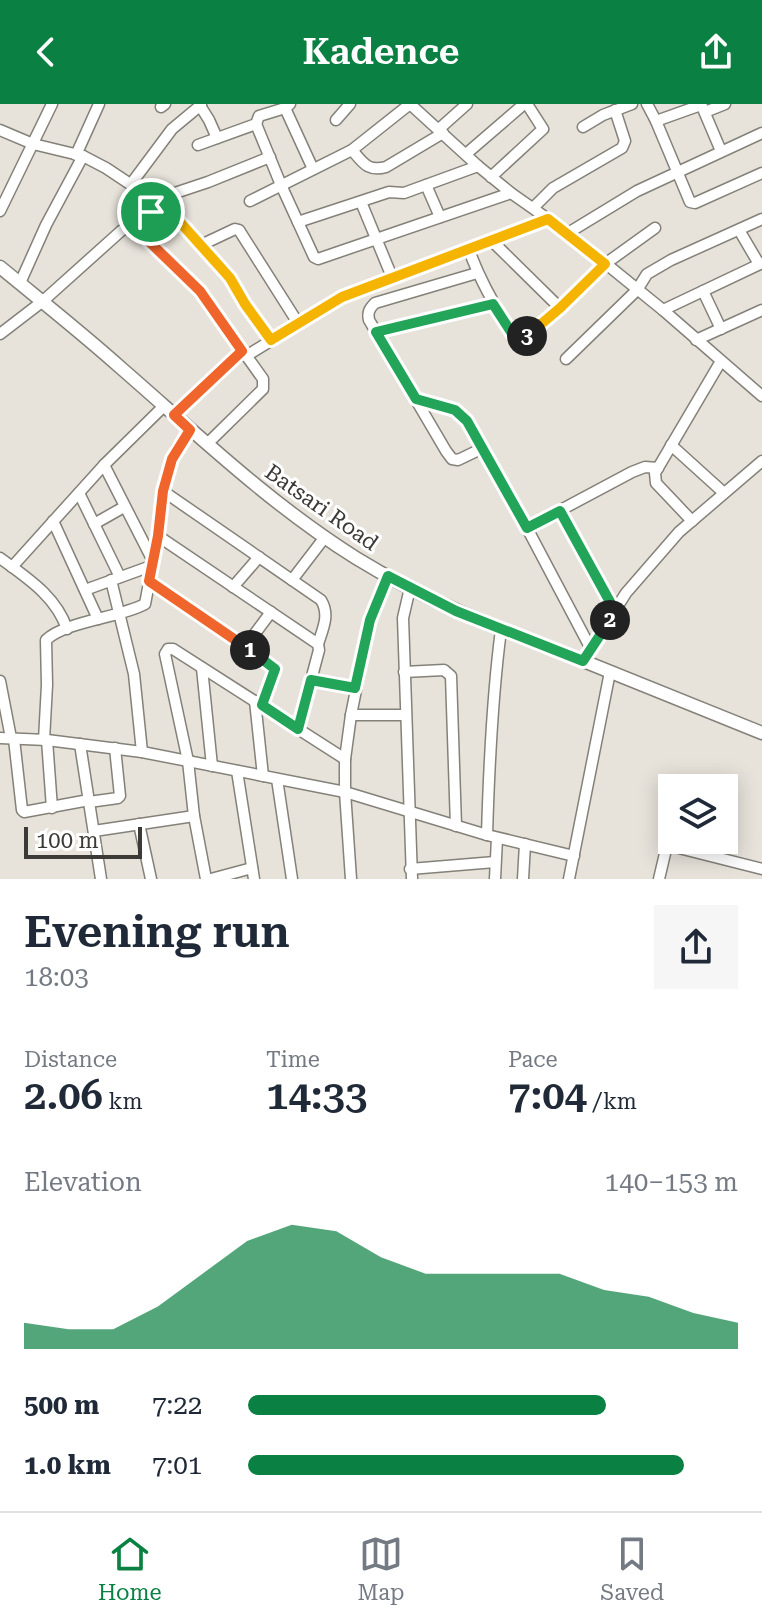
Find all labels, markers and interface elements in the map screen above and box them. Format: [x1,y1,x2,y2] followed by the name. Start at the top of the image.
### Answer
[24,30,68,74] icon: back
[694,30,738,74] icon: share
[302,31,460,73] text: Kadence
[117,178,185,246] pin
[129,190,173,234] icon: arrive
[507,316,547,356] pin: 3
[521,323,533,348] text: 3
[260,459,383,556] street label: Batsari Road
[590,600,630,640] pin: 2
[604,607,616,632] text: 2
[230,630,270,670] pin: 1
[244,637,256,662] text: 1
[658,774,738,854] map controls
[658,774,738,854] button: layers
[24,823,142,859] scale bar
[36,828,99,853] text: 100 m
[654,905,738,989] button: share
[24,906,290,958] text: Evening run
[24,962,89,992] text: 18:03
[24,1047,117,1072] text: Distance
[266,1047,320,1072] text: Time
[508,1047,558,1072] text: Pace
[24,1072,103,1119] text: 2.06
[266,1072,367,1119] text: 14:33
[508,1072,587,1119] text: 7:04
[103,1089,143,1114] text: km
[587,1089,637,1114] text: /km
[24,1167,142,1197] text: Elevation
[605,1167,738,1197] text: 140–153 m
[24,1390,99,1420] text: 500 m
[152,1390,202,1420] text: 7:22
[24,1450,111,1480] text: 1.0 km
[152,1450,202,1480] text: 7:01
[98,1532,162,1605] tab: Home
[357,1532,405,1605] tab: Map
[600,1532,664,1605] tab: Saved

